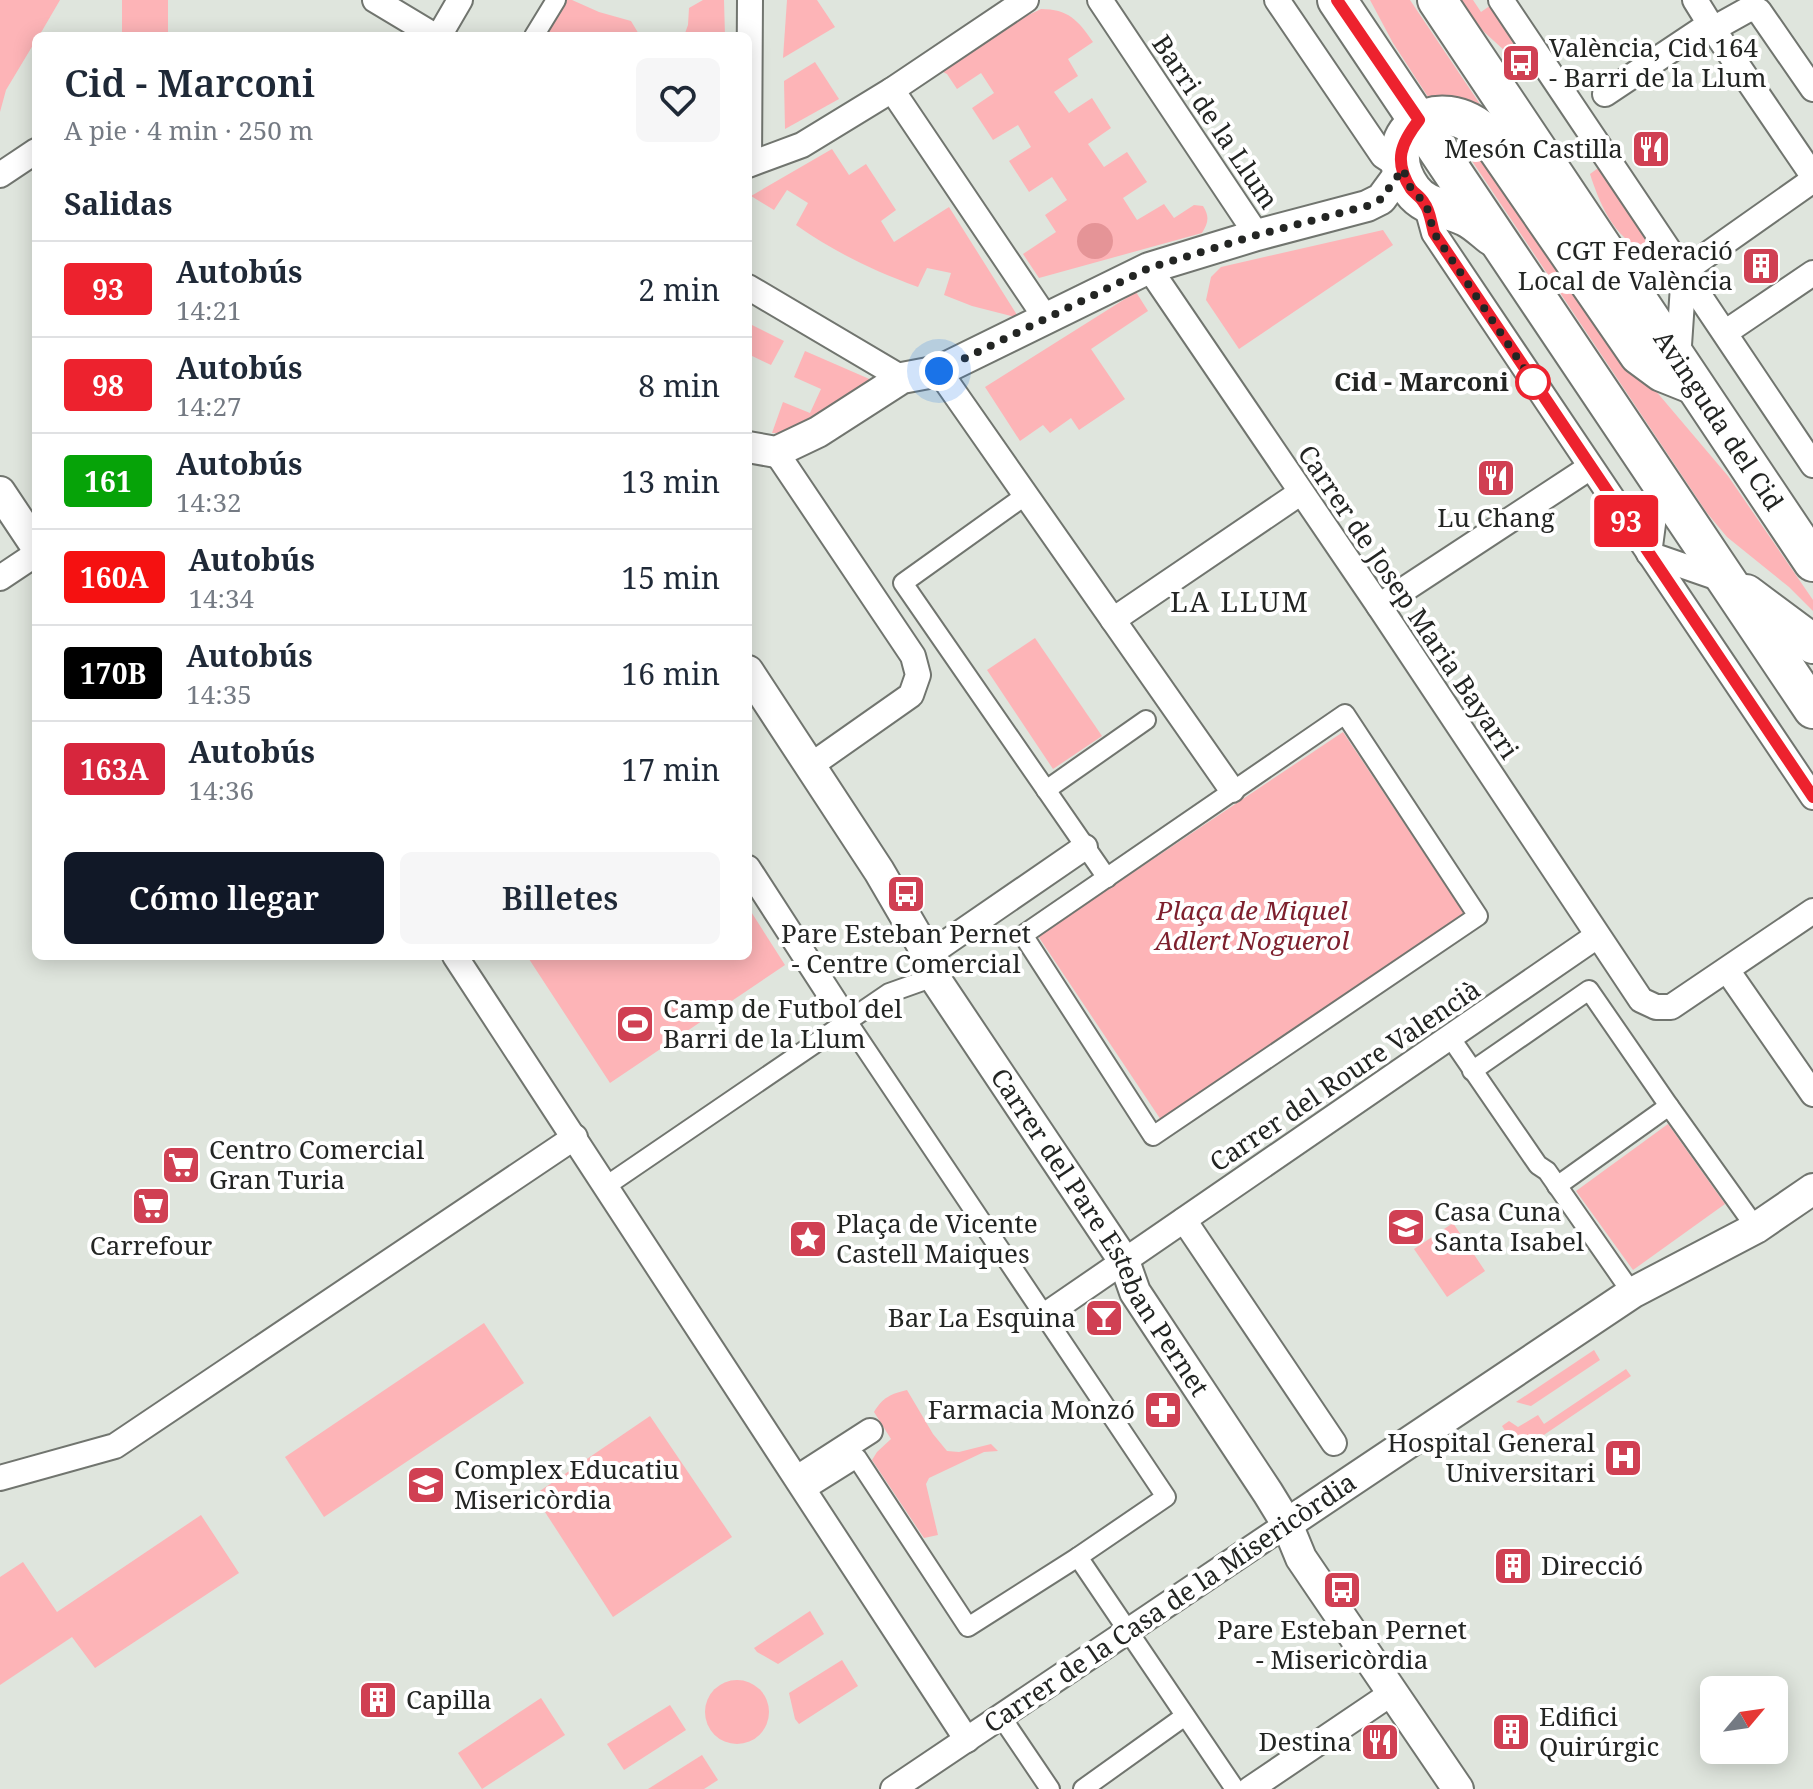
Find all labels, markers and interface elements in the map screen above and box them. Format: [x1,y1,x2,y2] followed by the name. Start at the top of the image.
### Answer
[1144,27,1287,216] street label: Barri de la Llum
[1549,29,1766,95] place label: València, Cid 164 - Barri de la Llum
[1500,42,1542,84] bus stop icon: València, Cid 164 - Barri de la Llum
[64,56,315,108] text: Cid - Marconi
[636,58,720,142] button: heart
[64,112,313,148] text: A pie · 4 min · 250 m
[1630,128,1672,170] restaurant icon: Mesón Castilla
[1444,130,1623,166] place label: Mesón Castilla
[64,183,172,224] text: Salidas
[1518,232,1733,298] place label: CGT Federació Local de València
[1740,245,1782,287] building icon: CGT Federació Local de València
[176,251,302,292] text: Autobús
[638,269,720,310] text: 2 min
[92,270,124,308] text: 93
[176,292,242,328] text: 14:21
[1646,323,1793,517] street label: Avinguda del Cid
[176,347,302,388] text: Autobús
[919,351,959,391] your location
[1334,363,1509,399] place label: Cid - Marconi
[638,365,720,406] text: 8 min
[1516,365,1550,399] marker: Cid - Marconi
[92,366,124,404] text: 98
[176,388,242,424] text: 14:27
[1290,437,1528,766] street label: Carrer de Josep Maria Bayarri
[176,443,302,484] text: Autobús
[1475,457,1517,499] restaurant icon: Lu Chang
[621,461,720,502] text: 13 min
[84,462,132,500] text: 161
[176,484,242,520] text: 14:32
[1590,495,1662,547] line badge: 93
[1437,499,1555,535] place label: Lu Chang
[1610,502,1642,540] text: 93
[189,539,315,580] text: Autobús
[621,557,720,598] text: 15 min
[80,558,149,596] text: 160A
[189,580,254,616] text: 14:34
[1170,582,1310,620] district label: LA LLUM
[186,635,313,676] text: Autobús
[621,653,720,694] text: 16 min
[80,654,146,692] text: 170B
[186,676,252,712] text: 14:35
[189,731,315,772] text: Autobús
[621,749,720,790] text: 17 min
[80,750,149,788] text: 163A
[189,772,254,808] text: 14:36
[64,852,384,944] button: Cómo llegar
[400,852,720,944] button: Billetes
[885,873,927,915] bus stop icon: Pare Esteban Pernet - Centre Comercial
[1153,892,1349,958] park label: Plaça de Miquel Adlert Noguerol
[781,915,1031,981] place label: Pare Esteban Pernet - Centre Comercial
[1202,971,1487,1179] street label: Carrer del Roure Valencià
[663,990,902,1056] place label: Camp de Futbol del Barri de la Llum
[614,1003,656,1045] sports icon: Camp de Futbol del Barri de la Llum
[983,1061,1218,1403] street label: Carrer del Pare Esteban Pernet
[209,1131,424,1197] place label: Centro Comercial Gran Turia
[160,1144,202,1186] supermarket icon: Centro Comercial Gran Turia
[130,1185,172,1227] supermarket icon: Carrefour
[1434,1193,1584,1259] place label: Casa Cuna Santa Isabel
[836,1205,1038,1271] place label: Plaça de Vicente Castell Maiques
[1385,1206,1427,1248] school or university icon: Casa Cuna Santa Isabel
[787,1218,829,1260] place icon: Plaça de Vicente Castell Maiques
[90,1227,212,1263] place label: Carrefour
[1083,1297,1125,1339] bar icon: Bar La Esquina
[888,1299,1076,1335] place label: Bar La Esquina
[1142,1389,1184,1431] pharmacy icon: Farmacia Monzó
[928,1391,1135,1427] place label: Farmacia Monzó
[1387,1424,1595,1490] place label: Hospital General Universitari
[1602,1437,1644,1479] hospital icon: Hospital General Universitari
[454,1451,679,1517] place label: Complex Educatiu Misericòrdia
[405,1464,447,1506] school or university icon: Complex Educatiu Misericòrdia
[976,1464,1363,1741] street label: Carrer de la Casa de la Misericòrdia
[1492,1545,1534,1587] building icon: Direcció
[1541,1547,1643,1583] place label: Direcció
[1321,1569,1363,1611] bus stop icon: Pare Esteban Pernet - Misericòrdia
[1217,1611,1467,1677] place label: Pare Esteban Pernet - Misericòrdia
[1700,1676,1788,1764] north arrow
[1700,1676,1788,1764] map controls
[357,1679,399,1721] building icon: Capilla
[406,1681,492,1717] place label: Capilla
[1539,1698,1659,1764] place label: Edifici Quirúrgic
[1490,1711,1532,1753] building icon: Edifici Quirúrgic
[1359,1721,1401,1763] restaurant icon: Destina
[1259,1723,1352,1759] place label: Destina

